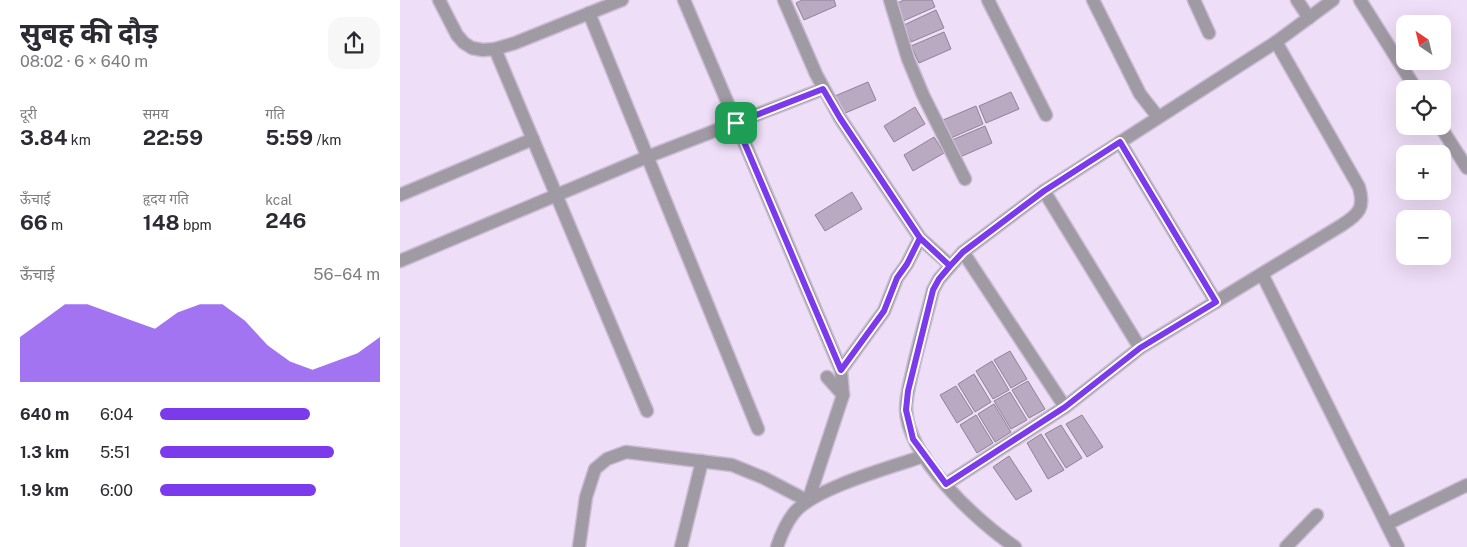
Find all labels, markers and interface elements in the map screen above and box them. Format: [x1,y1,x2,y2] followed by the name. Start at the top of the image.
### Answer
[1396,15,1451,70] north arrow
[1396,15,1451,265] map controls
[20,16,158,49] text: सुबह की दौड़
[328,17,380,69] button: share
[20,52,148,71] text: 08:02 · 6 × 640 m
[1396,80,1451,135] button: locate
[715,102,757,144] pin
[20,106,37,122] text: दूरी
[143,106,169,122] text: समय
[265,106,285,122] text: गति
[722,109,750,137] icon: arrive
[20,125,67,150] text: 3.84
[143,125,203,150] text: 22:59
[265,125,313,150] text: 5:59
[67,132,91,148] text: km
[313,132,341,148] text: /km
[1396,145,1451,200] button: +
[20,191,50,207] text: ऊँचाई
[143,191,189,207] text: हृदय गति
[265,192,292,208] text: kcal
[265,208,306,233] text: 246
[20,210,48,235] text: 66
[143,210,180,235] text: 148
[1396,210,1451,265] button: −
[48,217,63,233] text: m
[180,217,212,233] text: bpm
[20,265,55,284] text: ऊँचाई
[313,265,380,284] text: 56–64 m
[20,405,69,424] text: 640 m
[100,405,133,424] text: 6:04
[20,443,69,462] text: 1.3 km
[100,443,131,462] text: 5:51
[20,481,69,500] text: 1.9 km
[100,481,133,500] text: 6:00

